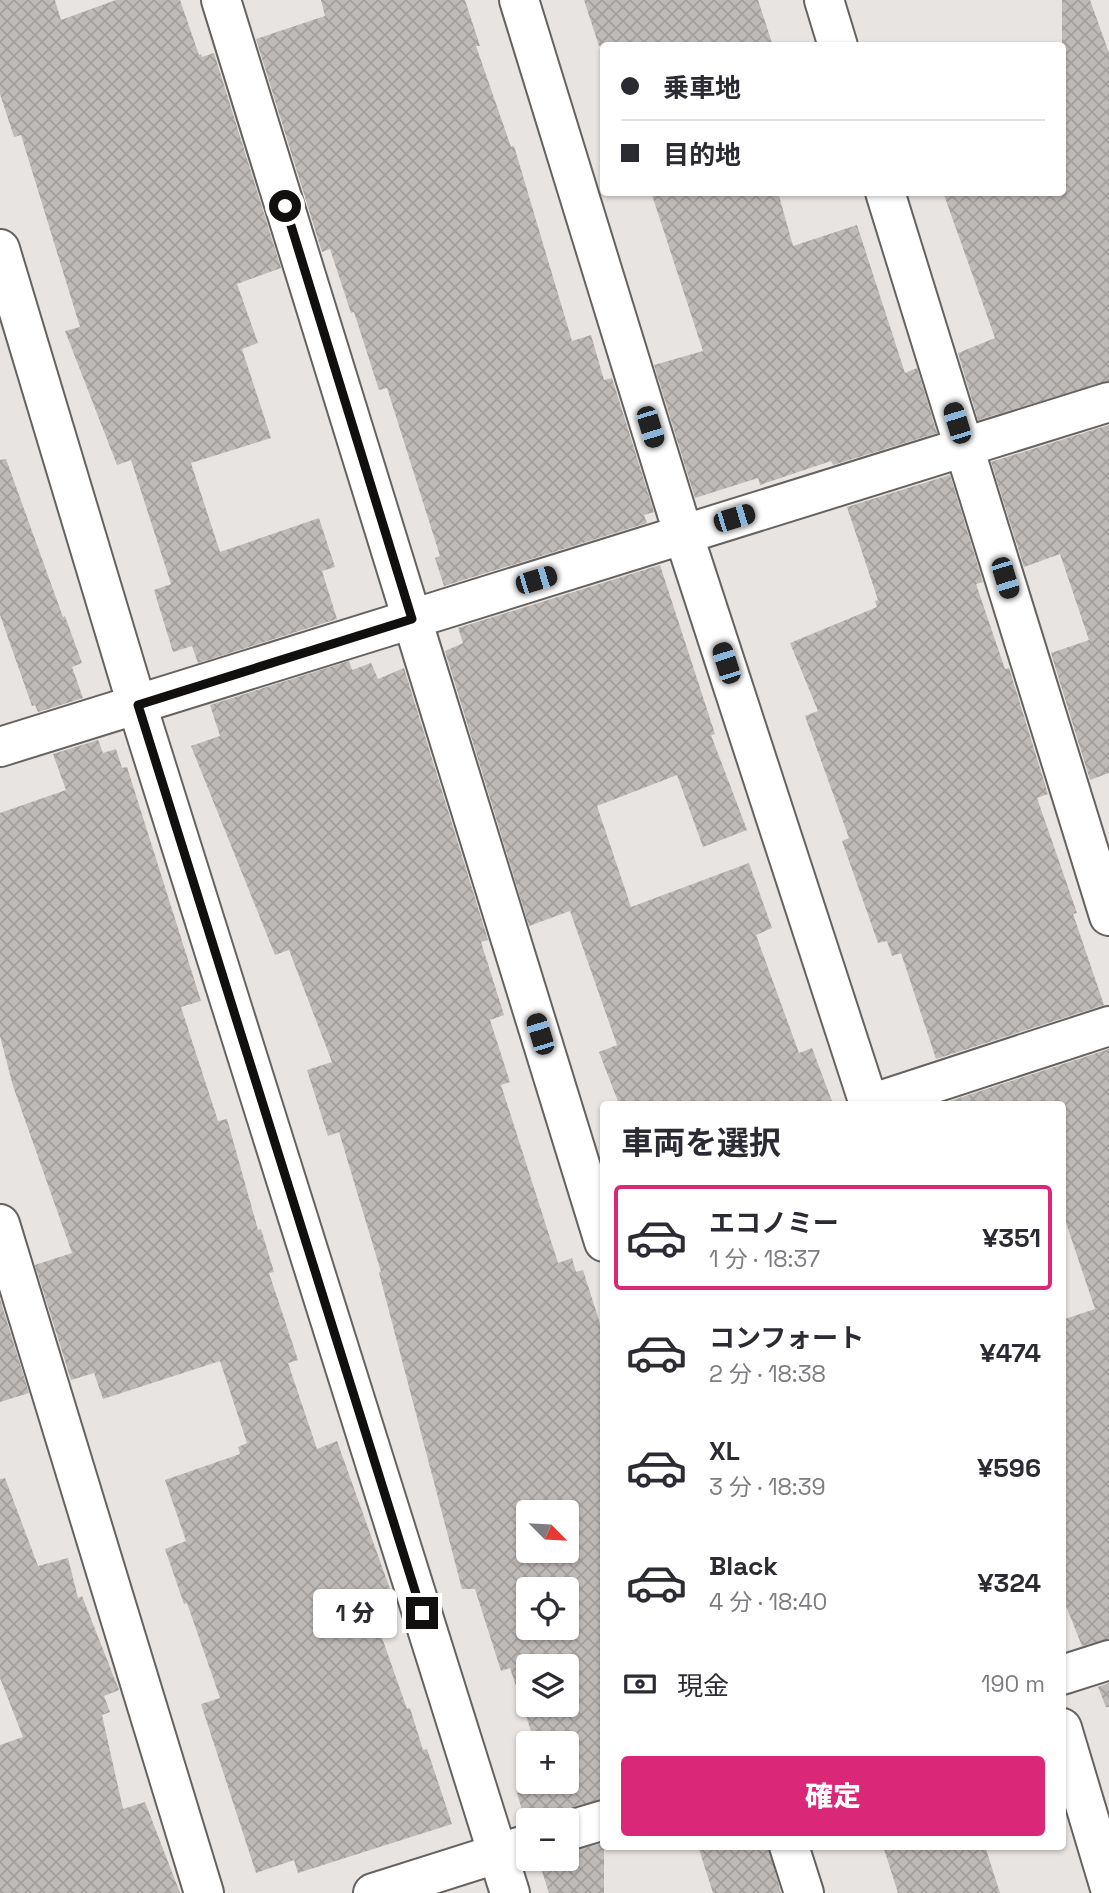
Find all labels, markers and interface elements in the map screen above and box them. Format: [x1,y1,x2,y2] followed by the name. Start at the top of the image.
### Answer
[663,71,741,105] text: 乗車地
[663,138,741,172] text: 目的地
[269,190,301,222] route start
[941,400,974,446] car
[634,404,667,450] car
[711,502,758,534] car
[989,555,1022,601] car
[513,564,560,596] car
[710,640,743,686] car
[524,1011,557,1057] car
[621,1123,781,1163] text: 車両を選択
[625,1206,688,1269] icon: car
[709,1206,839,1240] text: エコノミー
[982,1221,1041,1255] text: ¥351
[709,1244,820,1274] text: 1 分 · 18:37
[625,1321,688,1384] icon: car
[709,1321,864,1355] text: コンフォート
[980,1336,1041,1370] text: ¥474
[709,1359,826,1389] text: 2 分 · 18:38
[709,1434,740,1468] text: XL
[625,1436,688,1499] icon: car
[977,1451,1041,1485] text: ¥596
[709,1472,826,1502] text: 3 分 · 18:39
[516,1500,579,1563] north arrow
[516,1500,579,1871] map controls
[709,1549,778,1583] text: Black
[625,1551,688,1614] icon: car
[978,1566,1041,1600] text: ¥324
[516,1577,579,1640] button: locate
[709,1587,827,1617] text: 4 分 · 18:40
[314,1588,398,1638] callout: 1 分
[406,1597,438,1629] route end
[335,1598,375,1628] text: 1 分
[516,1654,579,1717] button: layers
[621,1665,659,1703] icon: cash
[677,1669,729,1703] text: 現金
[981,1669,1045,1699] text: 190 m
[516,1731,579,1794] button: +
[621,1756,1045,1836] button: 確定
[516,1808,579,1871] button: −

